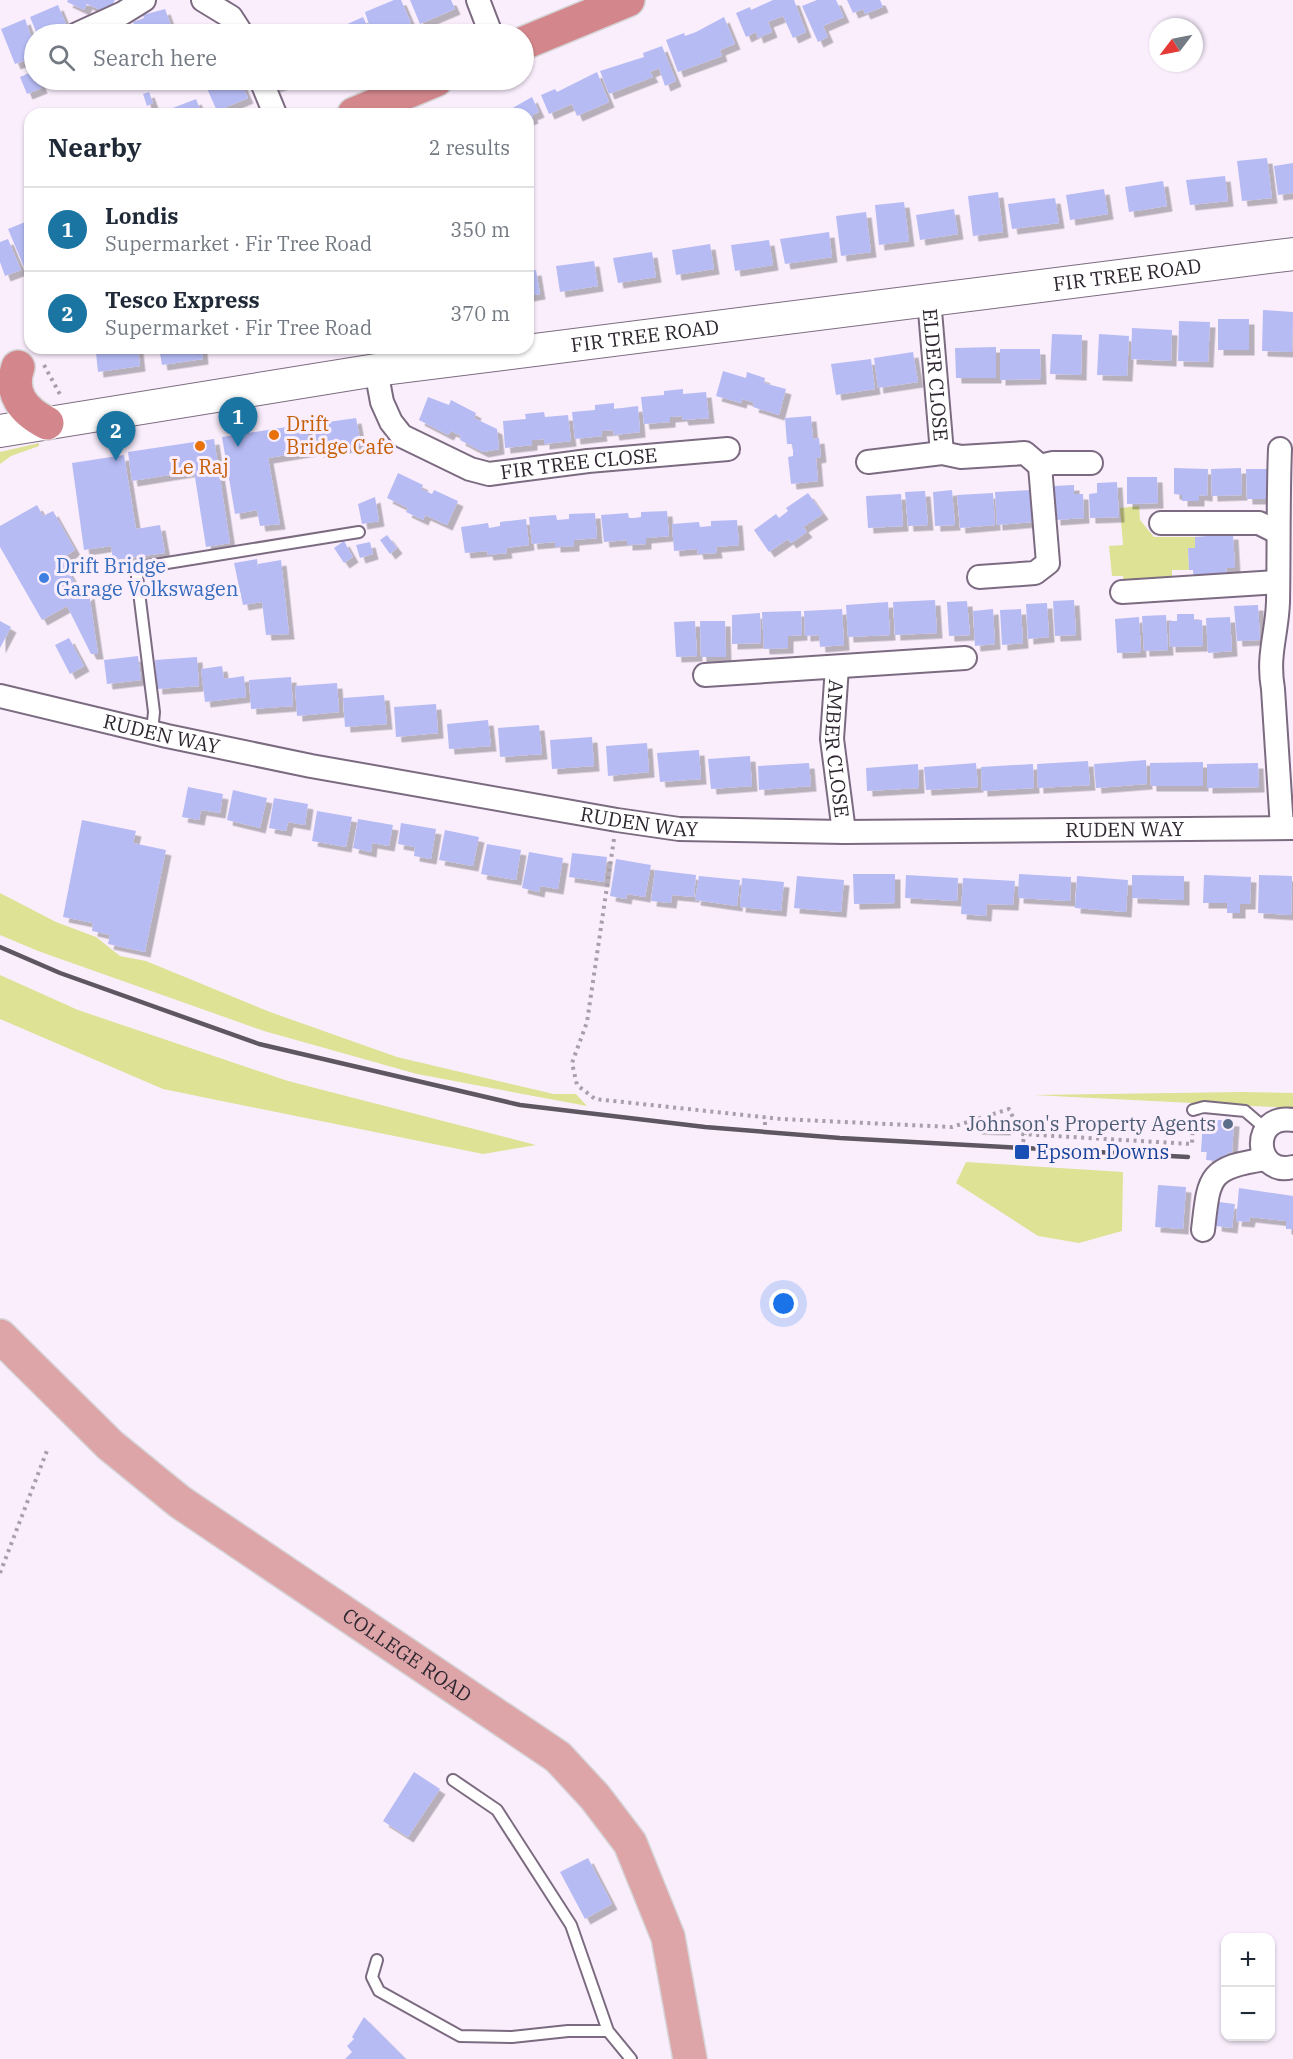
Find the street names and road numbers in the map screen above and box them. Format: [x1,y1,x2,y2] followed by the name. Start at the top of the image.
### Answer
[1051,252,1203,297] street label: FIR TREE ROAD
[917,307,955,442] street label: ELDER CLOSE
[569,313,721,358] street label: FIR TREE ROAD
[499,441,658,485] street label: FIR TREE CLOSE
[819,679,856,819] street label: AMBER CLOSE
[101,707,223,760] street label: RUDEN WAY
[578,800,699,842] street label: RUDEN WAY
[1065,815,1185,843] street label: RUDEN WAY
[337,1601,477,1708] street label: COLLEGE ROAD

